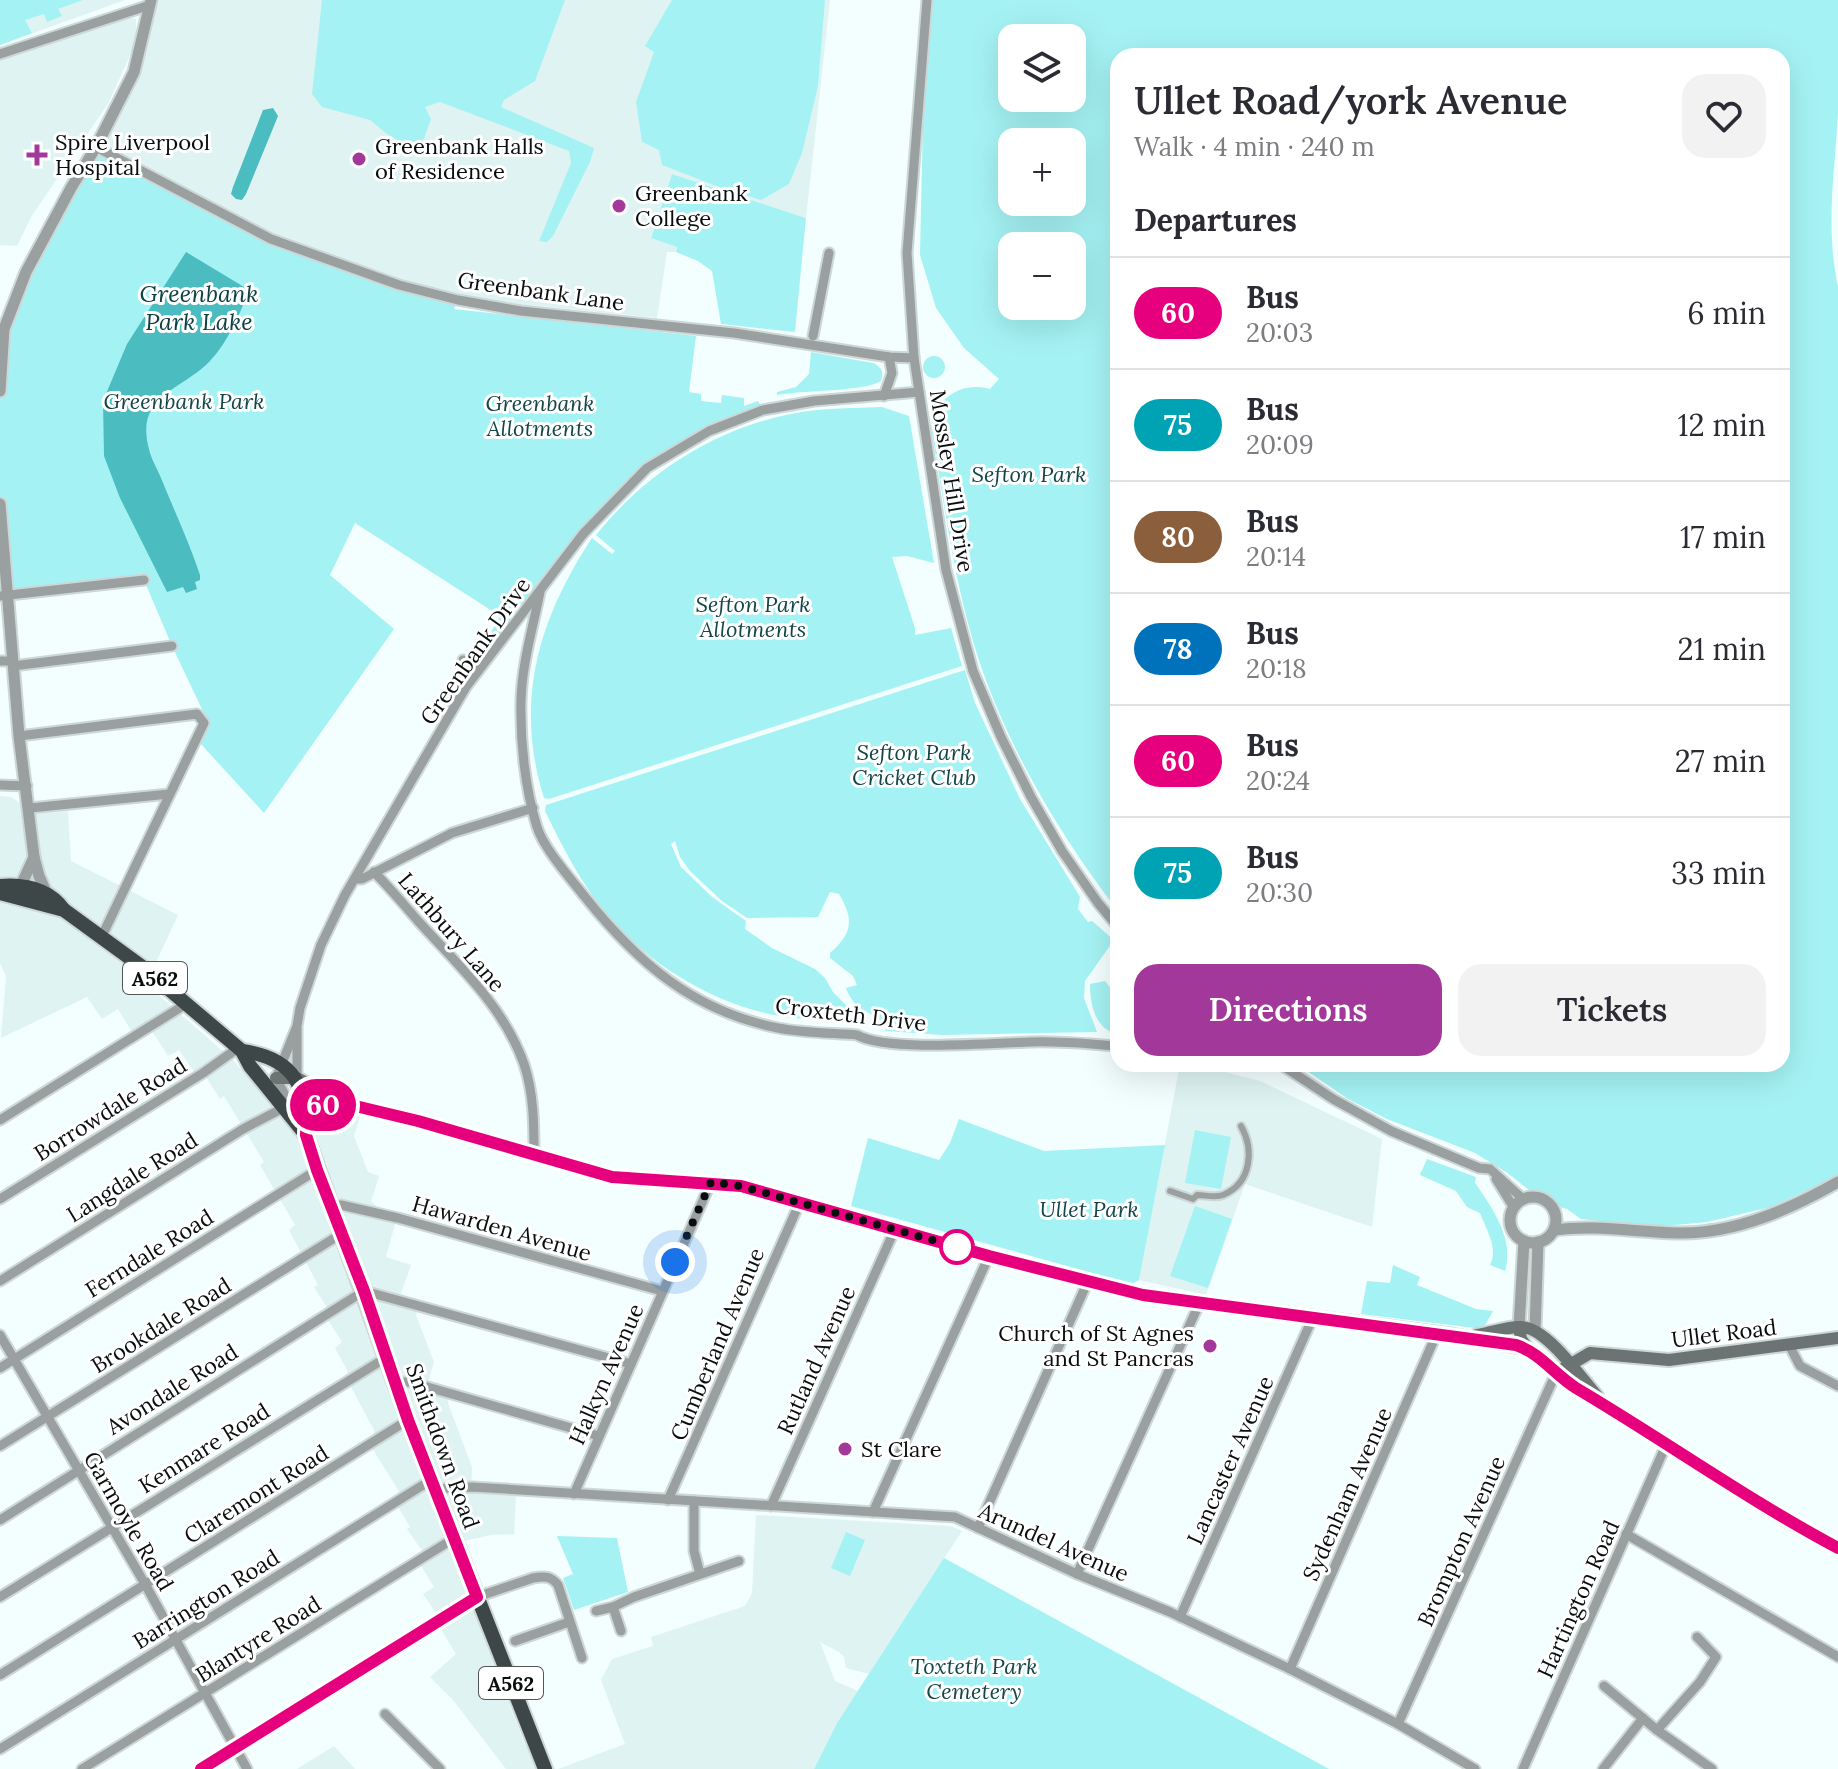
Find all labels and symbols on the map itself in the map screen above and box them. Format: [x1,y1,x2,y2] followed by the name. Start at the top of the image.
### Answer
[55,128,210,181] place label: Spire Liverpool Hospital
[375,132,544,185] place label: Greenbank Halls of Residence
[26,144,48,166] marker: Spire Liverpool Hospital
[350,150,368,168] marker: Greenbank Halls of Residence
[635,179,748,232] place label: Greenbank College
[610,197,628,215] marker: Greenbank College
[456,265,626,317] street label: Greenbank Lane
[139,278,259,337] water label: Greenbank Park Lake
[103,387,265,415] park label: Greenbank Park
[924,388,980,574] street label: Mossley Hill Drive
[485,389,595,442] park label: Greenbank Allotments
[971,460,1087,488] park label: Sefton Park
[414,572,536,730] street label: Greenbank Drive
[695,590,811,643] park label: Sefton Park Allotments
[852,738,976,791] park label: Sefton Park Cricket Club
[393,867,512,998] street label: Lathbury Lane
[123,962,187,994] road number: A562
[774,991,928,1037] street label: Croxteth Drive
[29,1051,191,1167] street label: Borrowdale Road
[287,1079,359,1131] line badge: 60
[61,1126,203,1228] street label: Langdale Road
[409,1189,595,1267] street label: Hawarden Avenue
[1039,1195,1139,1223] park label: Ullet Park
[80,1203,218,1303] street label: Ferndale Road
[940,1230,974,1264] unlabelled marker
[655,1242,695,1282] your location
[664,1243,770,1445] street label: Cumberland Avenue
[86,1271,236,1379] street label: Brookdale Road
[771,1281,861,1439] street label: Rutland Avenue
[562,1299,650,1449] street label: Halkyn Avenue
[1670,1313,1778,1353] street label: Ullet Road
[998,1319,1194,1372] place label: Church of St Agnes and St Pancras
[100,1337,243,1441] street label: Avondale Road
[1201,1337,1219,1355] marker: Church of St Agnes and St Pancras
[400,1360,486,1532] street label: Smithdown Road
[1180,1371,1280,1549] street label: Lancaster Avenue
[133,1397,275,1499] street label: Kenmare Road
[1296,1403,1398,1585] street label: Sydenham Avenue
[861,1435,942,1463] place label: St Clare
[179,1438,333,1550] street label: Claremont Road
[836,1440,854,1458] marker: St Clare
[78,1446,180,1596] street label: Garmoyle Road
[1411,1451,1511,1631] street label: Brompton Avenue
[974,1496,1133,1588] street label: Arundel Avenue
[1531,1516,1625,1682] street label: Hartington Road
[128,1543,284,1655] street label: Barrington Road
[190,1589,326,1689] street label: Blantyre Road
[910,1652,1038,1705] park label: Toxteth Park Cemetery
[479,1667,543,1699] road number: A562

